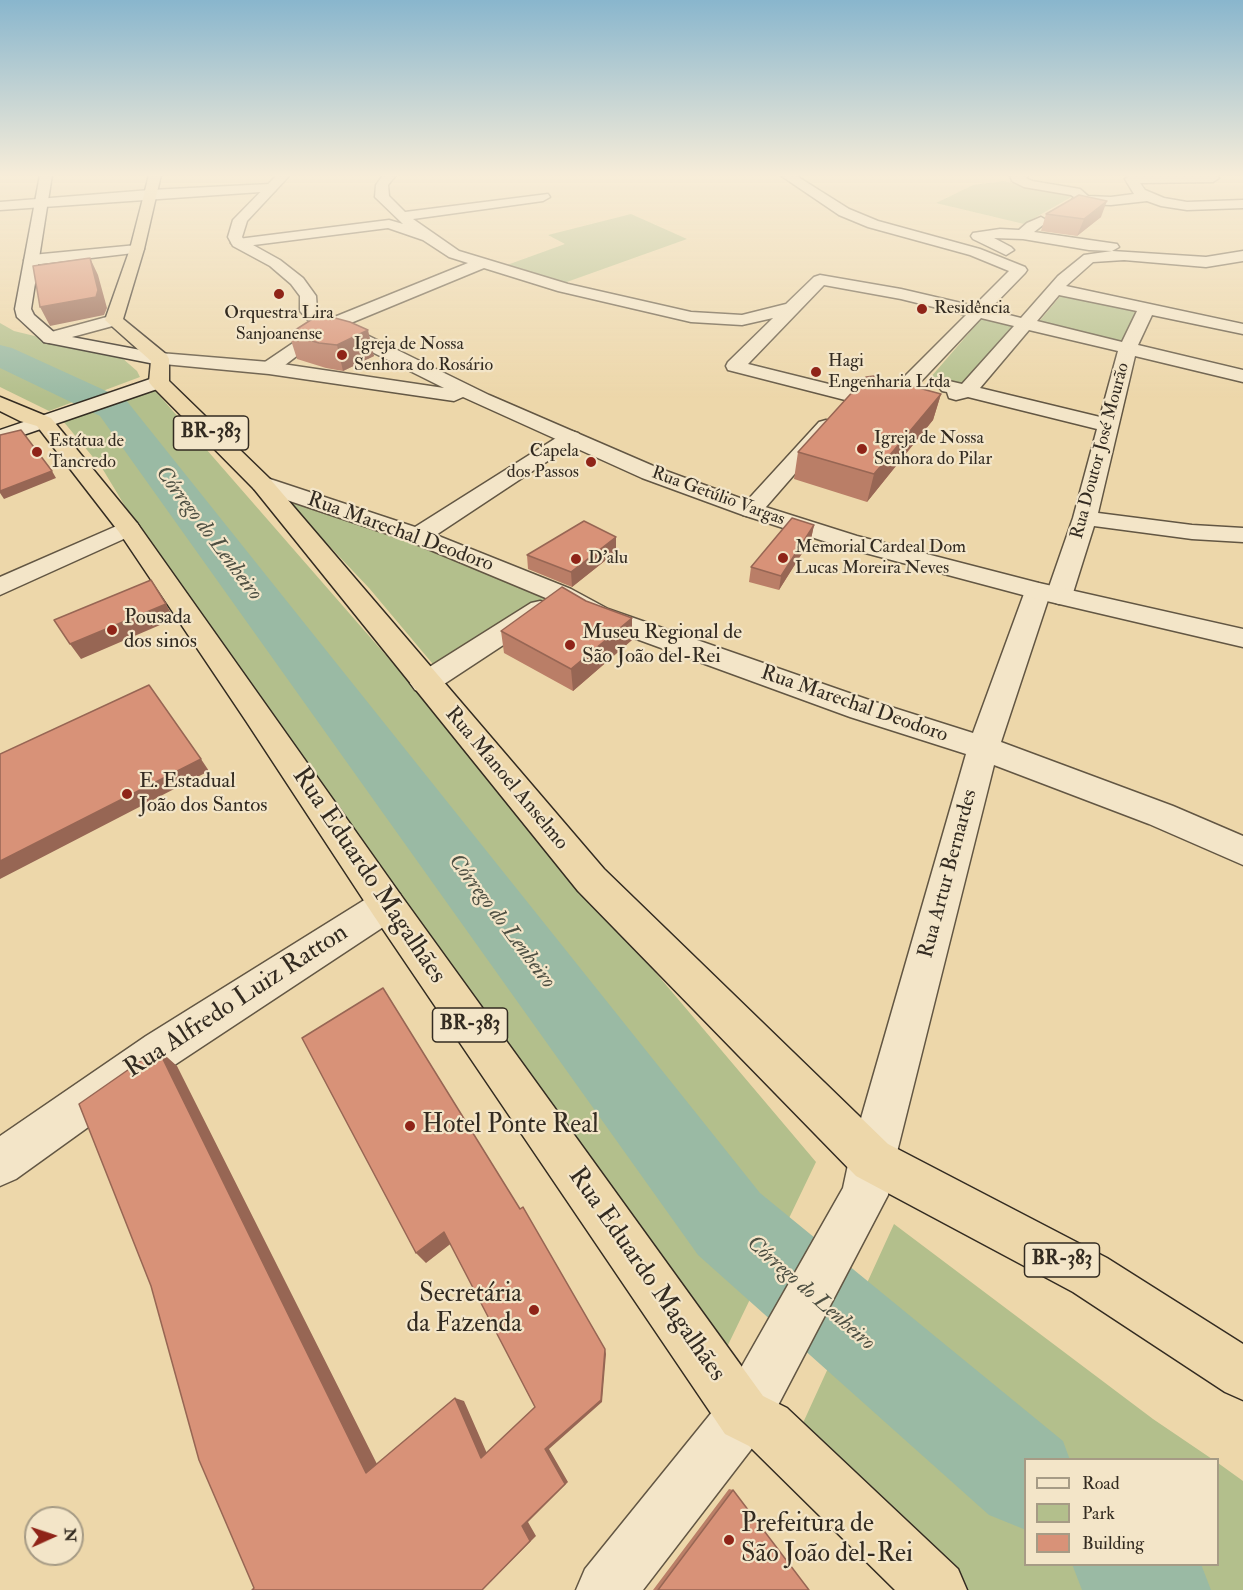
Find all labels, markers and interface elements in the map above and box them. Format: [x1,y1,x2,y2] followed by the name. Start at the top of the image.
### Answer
[272,287,286,301] marker: Orquestra Lira Sanjoanense
[934,298,1010,320] place label: Residência
[915,302,929,316] marker: Residência
[224,303,334,346] place label: Orquestra Lira Sanjoanense
[354,334,493,376] place label: Igreja de Nossa Senhora do Rosário
[335,348,349,362] marker: Igreja de Nossa Senhora do Rosário
[828,351,951,394] place label: Hagi Engenharia Ltda
[1067,360,1135,542] street label: Rua Doutor José Mourão
[809,365,823,379] marker: Hagi Engenharia Ltda
[174,416,248,450] road number: BR-383
[874,428,992,470] place label: Igreja de Nossa Senhora do Pilar
[49,431,124,474] place label: Estátua de Tancredo
[507,441,579,484] place label: Capela dos Passos
[855,442,869,456] marker: Igreja de Nossa Senhora do Pilar
[30,445,44,459] marker: Estátua de Tancredo
[584,455,598,469] marker: Capela dos Passos
[149,462,267,606] water label: Córrego do Lenheiro
[648,463,788,531] street label: Rua Getúlio Vargas
[303,488,497,578] street label: Rua Marechal Deodoro
[795,537,966,580] place label: Memorial Cardeal Dom Lucas Moreira Neves
[588,548,628,570] place label: D'alu
[776,551,790,565] marker: Memorial Cardeal Dom Lucas Moreira Neves
[569,552,583,566] marker: D'alu
[124,605,197,655] place label: Pousada dos sinos
[582,620,742,670] place label: Museu Regional de São João del-Rei
[105,623,119,637] marker: Pousada dos sinos
[563,638,577,652] marker: Museu Regional de São João del-Rei
[757,661,951,749] street label: Rua Marechal Deodoro
[439,702,573,856] street label: Rua Manoel Anselmo
[284,762,452,990] street label: Rua Eduardo Magalhães
[139,769,268,819] place label: E. Estadual João dos Santos
[120,787,134,801] marker: E. Estadual João dos Santos
[914,787,984,961] street label: Rua Artur Bernardes
[442,850,560,994] water label: Córrego do Lenheiro
[119,918,355,1086] street label: Rua Alfredo Luiz Ratton
[432,1008,508,1042] road number: BR-383
[422,1110,599,1142] place label: Hotel Ponte Real
[403,1119,417,1133] marker: Hotel Ponte Real
[560,1162,732,1388] street label: Rua Eduardo Magalhães
[740,1231,880,1357] water label: Córrego do Lenheiro
[1024,1243,1100,1277] road number: BR-383
[406,1279,522,1340] place label: Secretária da Fazenda
[527,1303,541,1317] marker: Secretária da Fazenda
[1024,1458,1219,1566] legend
[1082,1472,1120,1495] text: Road
[1082,1502,1115,1525] text: Park
[24,1506,84,1566] north arrow
[741,1509,913,1570] place label: Prefeitura de São João del-Rei
[60,1527,80,1543] text: N
[1082,1532,1144,1555] text: Building
[722,1533,736,1547] marker: Prefeitura de São João del-Rei

